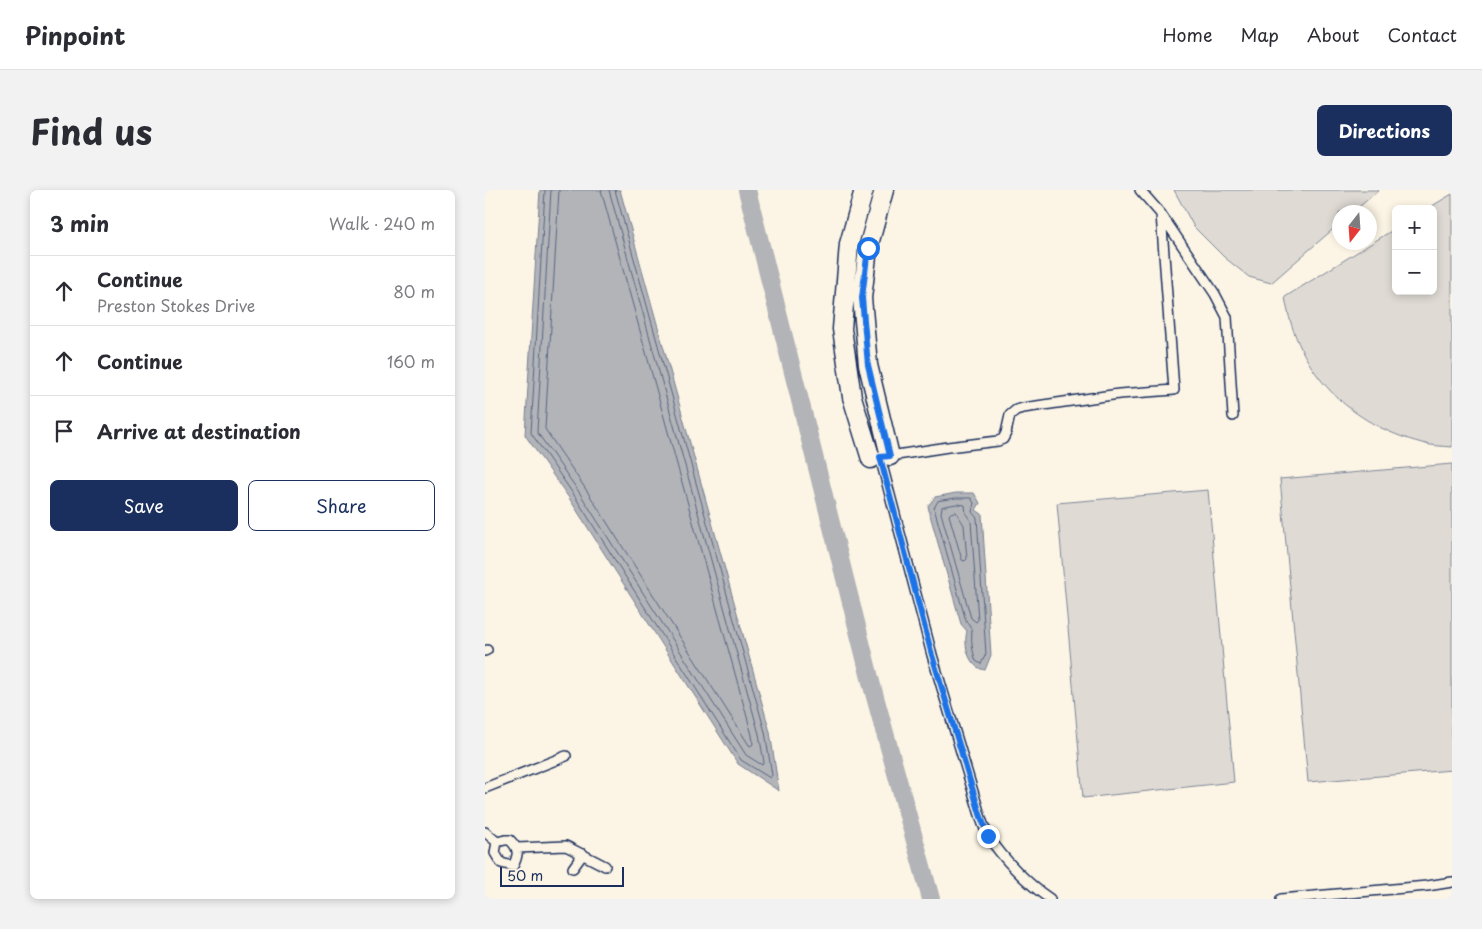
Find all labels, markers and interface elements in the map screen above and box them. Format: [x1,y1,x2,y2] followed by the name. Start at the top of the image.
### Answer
[25,17,126,53] text: Pinpoint
[1162,21,1212,48] text: Home
[1240,21,1279,48] text: Map
[1307,21,1359,48] text: About
[1387,21,1457,48] text: Contact
[30,104,152,157] text: Find us
[1317,105,1452,156] button: Directions
[1332,205,1377,250] north arrow
[1392,205,1437,295] map controls
[1392,205,1437,250] button: +
[50,207,109,239] text: 3 min
[329,211,435,235] text: Walk · 240 m
[857,237,880,260] route start
[1392,250,1437,295] button: −
[97,265,183,293] text: Continue
[50,277,78,305] icon: ahead
[393,279,435,303] text: 80 m
[97,293,255,317] text: Preston Stokes Drive
[50,347,78,375] icon: ahead
[97,347,183,375] text: Continue
[387,349,435,373] text: 160 m
[50,417,78,445] icon: arrive
[97,417,301,445] text: Arrive at destination
[50,480,238,531] button: Save
[248,480,435,531] button: Share
[977,825,1000,848] route end
[500,864,624,887] scale bar
[507,865,543,886] text: 50 m

